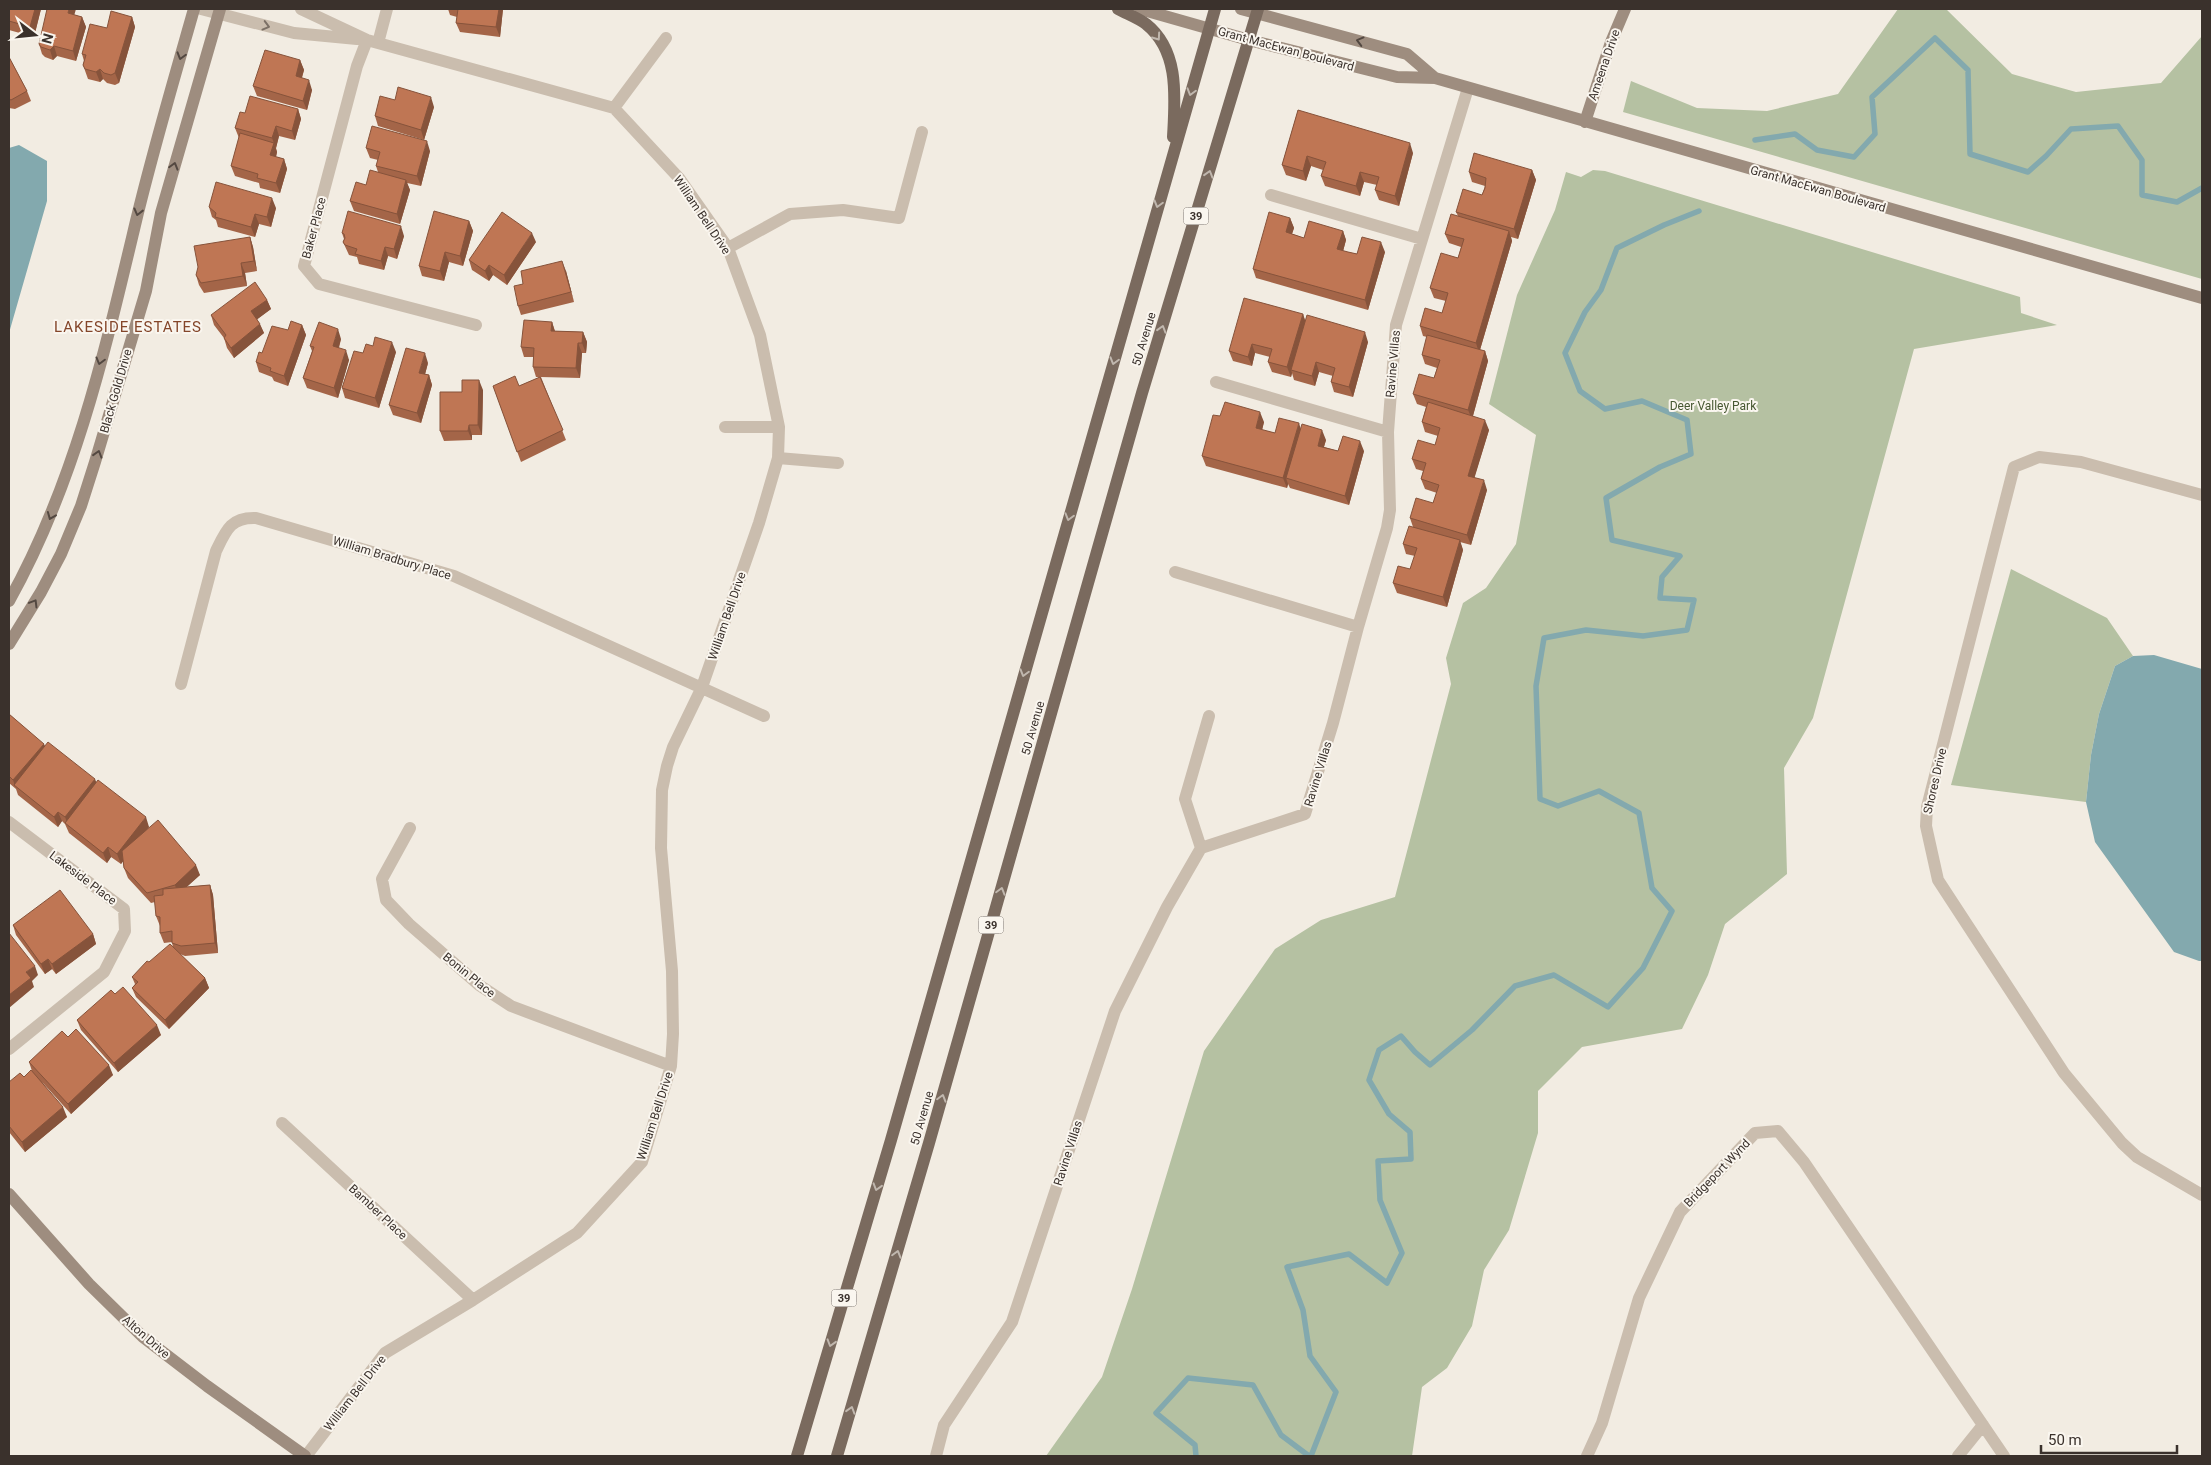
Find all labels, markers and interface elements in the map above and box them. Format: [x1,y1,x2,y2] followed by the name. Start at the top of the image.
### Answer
[10,10,60,60] north arrow
[262,20,270,30] one-way arrow
[1216,24,1356,74] street label: Grant MacEwan Boulevard
[1585,28,1623,102] street label: Ameena Drive
[1151,31,1160,41] one-way arrow
[38,32,57,46] text: N
[1357,37,1365,47] one-way arrow
[176,51,186,59] one-way arrow
[1186,88,1196,96] one-way arrow
[169,163,179,171] one-way arrow
[1749,163,1887,215] street label: Grant MacEwan Boulevard
[1203,170,1213,178] one-way arrow
[670,173,734,257] street label: William Bell Drive
[299,196,329,260] street label: Baker Place
[1154,200,1164,208] one-way arrow
[133,208,144,217] one-way arrow
[1184,208,1208,225] road number: 39
[1129,310,1159,368] street label: 50 Avenue
[54,318,202,336] district label: LAKESIDE ESTATES
[1156,326,1166,334] one-way arrow
[1383,330,1403,398] street label: Ravine Villas
[97,347,135,435] street label: Black Gold Drive
[1109,356,1119,364] one-way arrow
[96,357,106,365] one-way arrow
[1670,399,1757,413] park label: Deer Valley Park
[92,450,102,458] one-way arrow
[47,511,57,520] one-way arrow
[1065,512,1075,520] one-way arrow
[331,533,453,583] street label: William Bradbury Place
[705,570,749,662] street label: William Bell Drive
[28,599,38,608] one-way arrow
[1020,668,1030,677] one-way arrow
[1019,699,1047,757] street label: 50 Avenue
[1301,740,1335,808] street label: Ravine Villas
[1921,747,1949,815] street label: Shores Drive
[47,848,119,908] street label: Lakeside Place
[995,887,1005,895] one-way arrow
[978,916,1004,934] road number: 39
[440,950,498,1000] street label: Bonin Place
[634,1070,676,1162] street label: William Bell Drive
[908,1089,936,1147] street label: 50 Avenue
[936,1093,947,1102] one-way arrow
[1051,1119,1085,1187] street label: Ravine Villas
[1681,1136,1753,1210] street label: Bridgeport Wynd
[346,1182,410,1242] street label: Bamber Place
[872,1183,882,1191] one-way arrow
[892,1250,902,1258] one-way arrow
[832,1290,856,1306] road number: 39
[120,1313,172,1361] street label: Alton Drive
[826,1338,836,1347] one-way arrow
[321,1352,389,1434] street label: William Bell Drive
[846,1406,856,1414] one-way arrow
[2041,1422,2177,1454] scale bar
[2048,1431,2082,1449] text: 50 m

